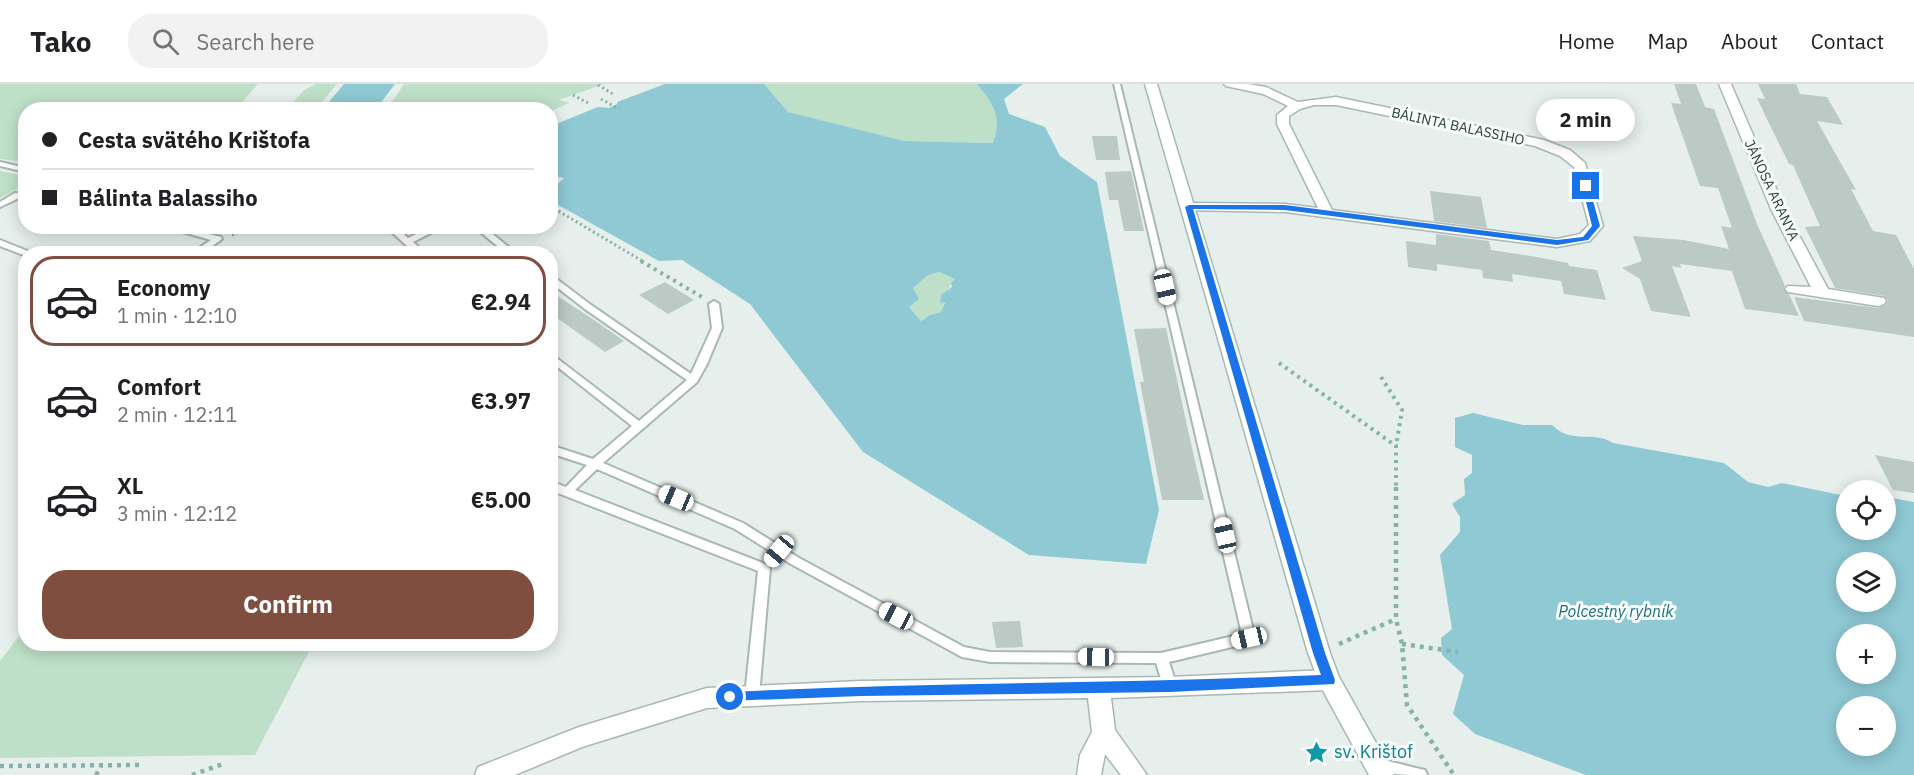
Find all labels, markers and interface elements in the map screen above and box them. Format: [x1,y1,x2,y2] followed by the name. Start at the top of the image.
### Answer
[128,14,548,68] search box
[30,23,92,60] text: Tako
[149,25,182,58] icon: search
[197,27,314,56] text: Search here
[1558,27,1615,55] text: Home
[1648,27,1688,55] text: Map
[1721,27,1778,55] text: About
[1811,27,1884,55] text: Contact
[1536,99,1636,141] callout: 2 min
[1390,102,1526,149] street label: BÁLINTA BALASSIHO
[1559,106,1612,133] text: 2 min
[78,125,310,154] text: Cesta svätého Krištofa
[1741,136,1804,243] street label: JÁNOSA ARANYA
[1572,172,1599,199] route end
[78,183,258,212] text: Bálinta Balassiho
[1152,267,1178,307] car
[117,273,211,302] text: Economy
[45,274,99,328] icon: car
[471,287,531,316] text: €2.94
[117,302,237,329] text: 1 min · 12:10
[117,372,201,401] text: Comfort
[45,373,99,427] icon: car
[471,386,531,415] text: €3.97
[117,401,237,428] text: 2 min · 12:11
[117,471,143,500] text: XL
[45,472,99,526] icon: car
[1836,480,1896,756] map controls
[1836,480,1896,540] button: locate
[656,483,696,513] car
[471,485,531,514] text: €5.00
[117,500,237,527] text: 3 min · 12:12
[1212,515,1238,555] car
[761,531,797,571] car
[1836,552,1896,612] button: layers
[42,570,534,639] button: Confirm
[876,600,916,632] car
[1558,601,1674,621] water label: Polcestný rybník
[1836,624,1896,684] button: +
[1229,625,1269,651] car
[1078,648,1114,666] car
[716,683,743,710] route start
[1836,696,1896,756] button: −
[1303,739,1329,765] place icon: sv. Krištof
[1334,740,1413,763] place label: sv. Krištof

